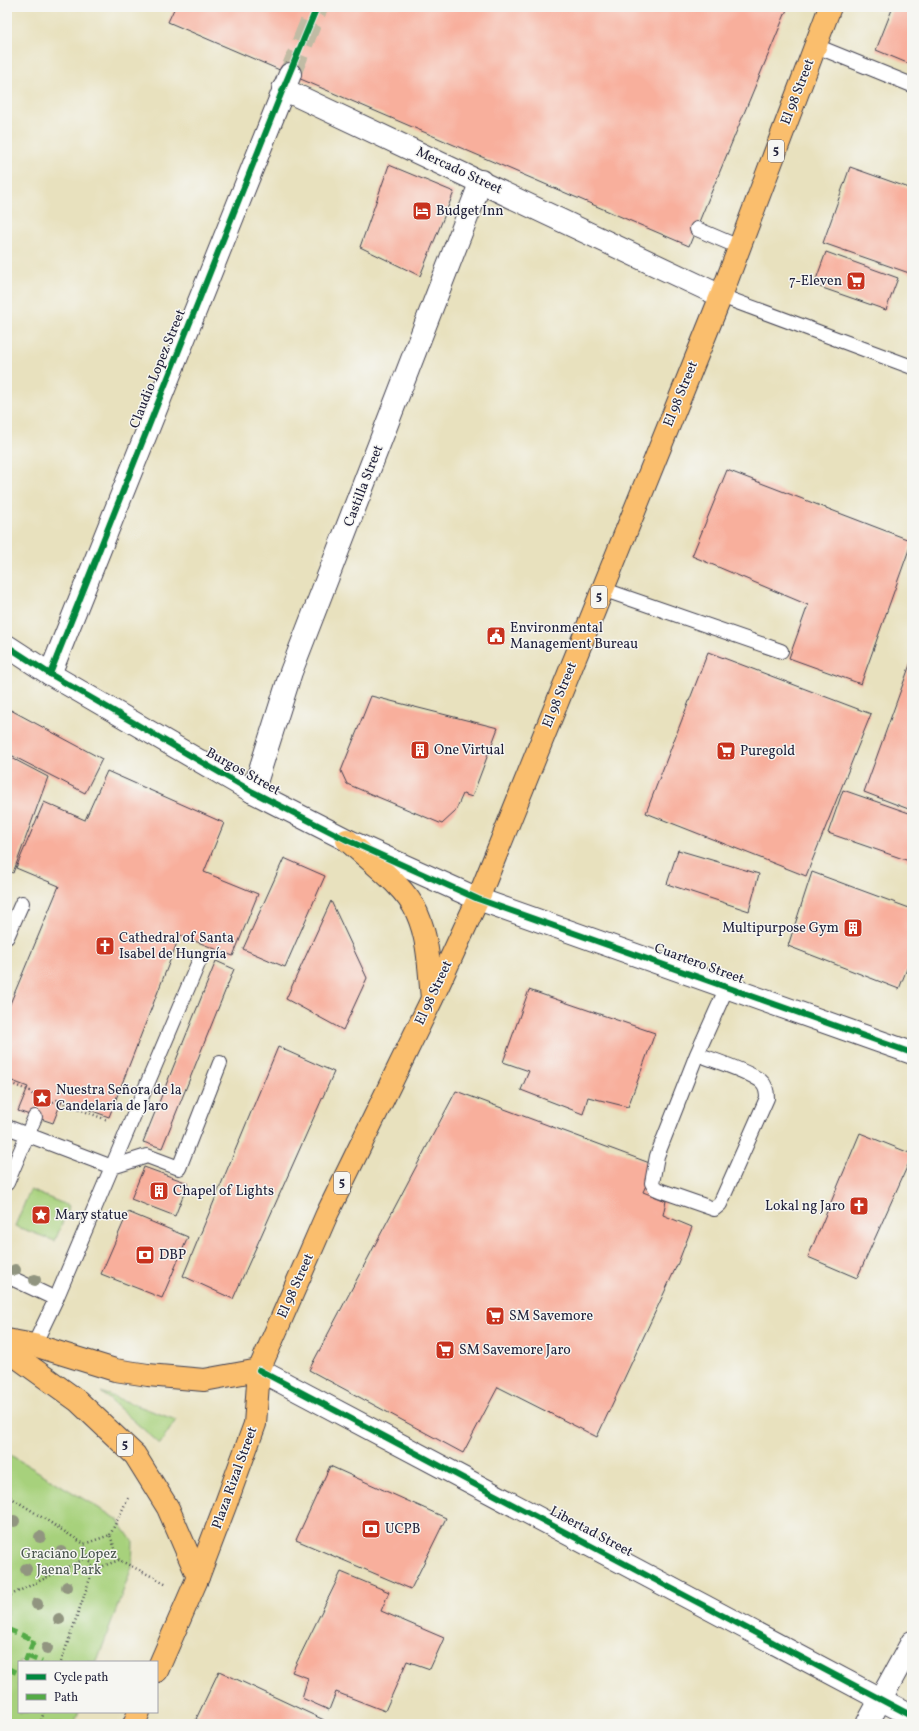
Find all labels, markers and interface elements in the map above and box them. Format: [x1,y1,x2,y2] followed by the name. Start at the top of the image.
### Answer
[777,56,819,128] street label: El 98 Street
[768,140,784,162] road number: 5
[413,143,505,199] street label: Mercado Street
[411,200,433,222] hotel icon: Budget Inn
[436,202,504,221] place label: Budget Inn
[845,270,867,292] supermarket icon: 7-Eleven
[789,272,842,291] place label: 7-Eleven
[125,306,191,431] street label: Claudio Lopez Street
[659,358,703,430] street label: El 98 Street
[340,442,388,530] street label: Castilla Street
[591,586,607,608] road number: 5
[510,619,638,654] place label: Environmental Management Bureau
[485,625,507,647] public building icon: Environmental Management Bureau
[538,659,582,731] street label: El 98 Street
[409,739,431,761] building icon: One Virtual
[715,740,737,762] supermarket icon: Puregold
[434,741,505,760] place label: One Virtual
[740,742,795,761] place label: Puregold
[202,744,284,800] street label: Burgos Street
[842,917,864,939] building icon: Multipurpose Gym
[722,919,839,938] place label: Multipurpose Gym
[119,929,234,964] place label: Cathedral of Santa Isabel de Hungría
[94,935,116,957] church icon: Cathedral of Santa Isabel de Hungría
[652,939,747,989] street label: Cuartero Street
[411,958,457,1028] street label: El 98 Street
[56,1081,182,1116] place label: Nuestra Señora de la Candelaria de Jaro
[31,1087,53,1109] place icon: Nuestra Señora de la Candelaria de Jaro
[334,1172,350,1194] road number: 5
[148,1180,170,1202] building icon: Chapel of Lights
[173,1182,274,1201] place label: Chapel of Lights
[848,1195,870,1217] church icon: Lokal ng Jaro
[765,1197,845,1216] place label: Lokal ng Jaro
[30,1204,52,1226] place icon: Mary statue
[55,1206,128,1225] place label: Mary statue
[134,1244,156,1266] bank icon: DBP
[159,1246,186,1265] place label: DBP
[273,1250,319,1322] street label: El 98 Street
[484,1305,506,1327] supermarket icon: SM Savemore
[509,1307,593,1326] place label: SM Savemore
[434,1339,456,1361] supermarket icon: SM Savemore Jaro
[459,1341,571,1360] place label: SM Savemore Jaro
[208,1424,262,1532] street label: Plaza Rizal Street
[117,1434,133,1456] road number: 5
[546,1502,636,1562] street label: Libertad Street
[360,1518,382,1540] bank icon: UCPB
[385,1520,420,1539] place label: UCPB
[21,1545,117,1580] park label: Graciano Lopez Jaena Park
[18,1661,158,1713] legend
[54,1670,109,1686] text: Cycle path
[54,1690,78,1706] text: Path

